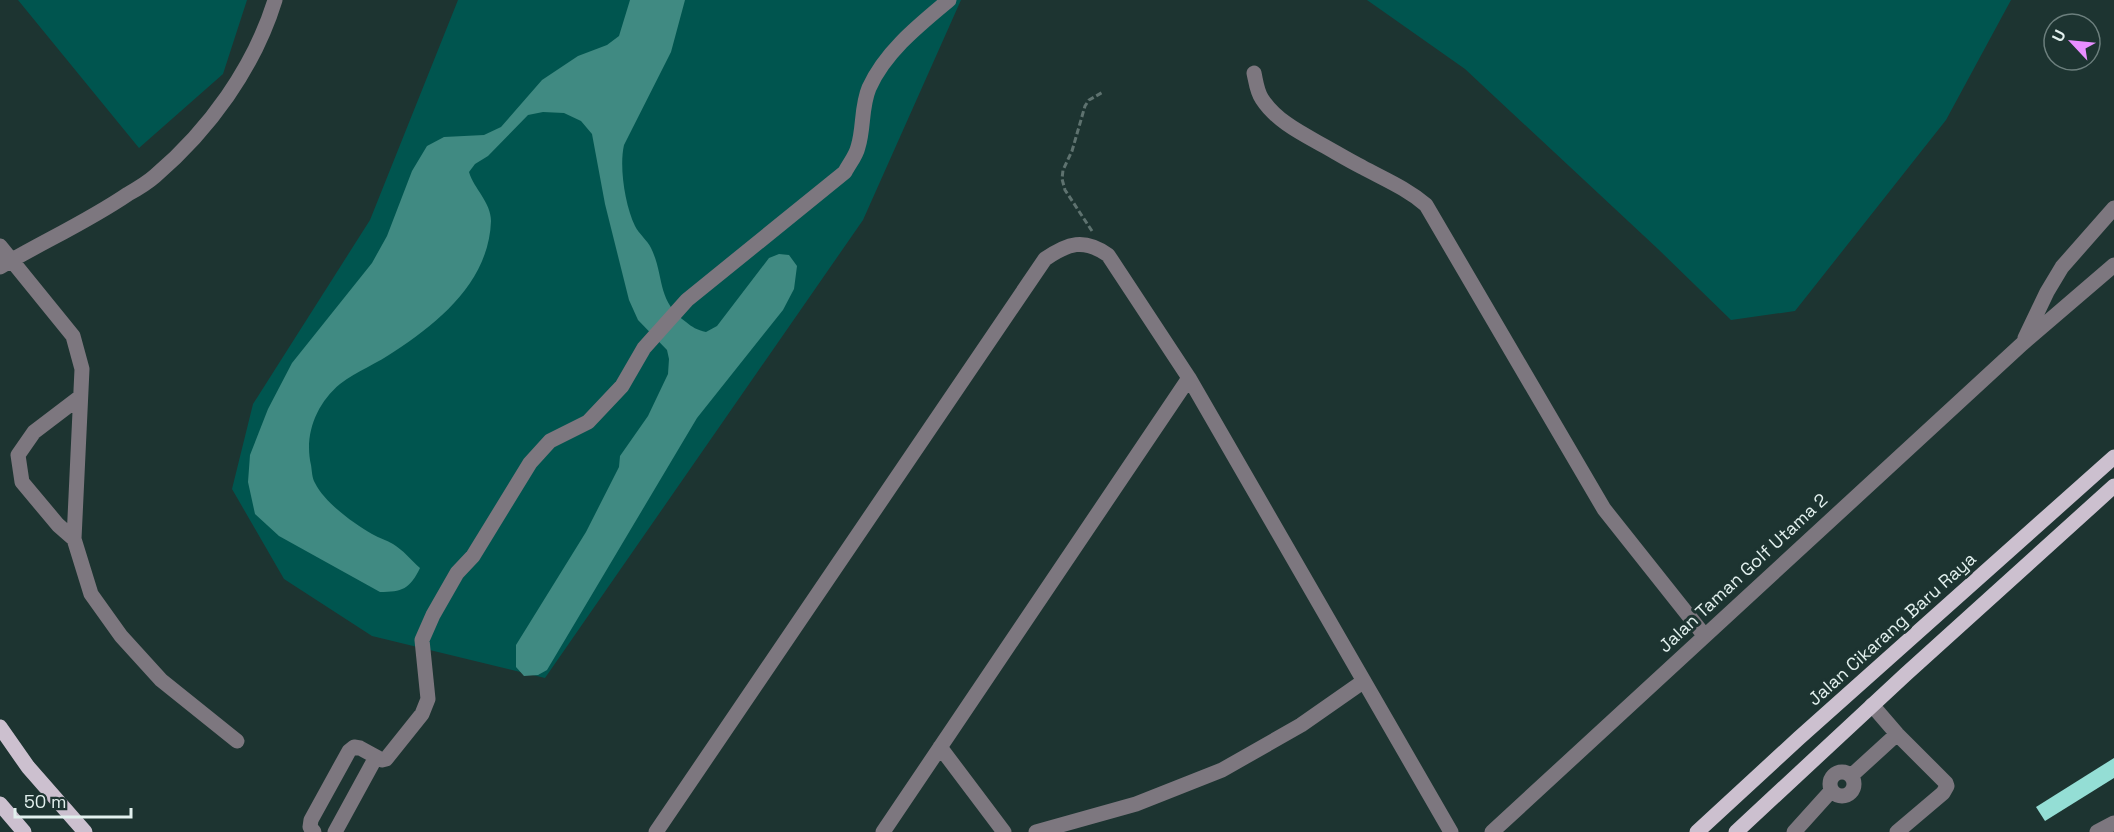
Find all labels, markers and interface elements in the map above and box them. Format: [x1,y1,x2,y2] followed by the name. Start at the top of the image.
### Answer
[2042,12,2102,72] north arrow
[2047,26,2071,45] text: U
[1653,488,1832,657] street label: Jalan Taman Golf Utama 2
[1803,547,1981,710] street label: Jalan Cikarang Baru Raya
[15,781,130,819] scale bar
[24,790,66,813] text: 50 m

